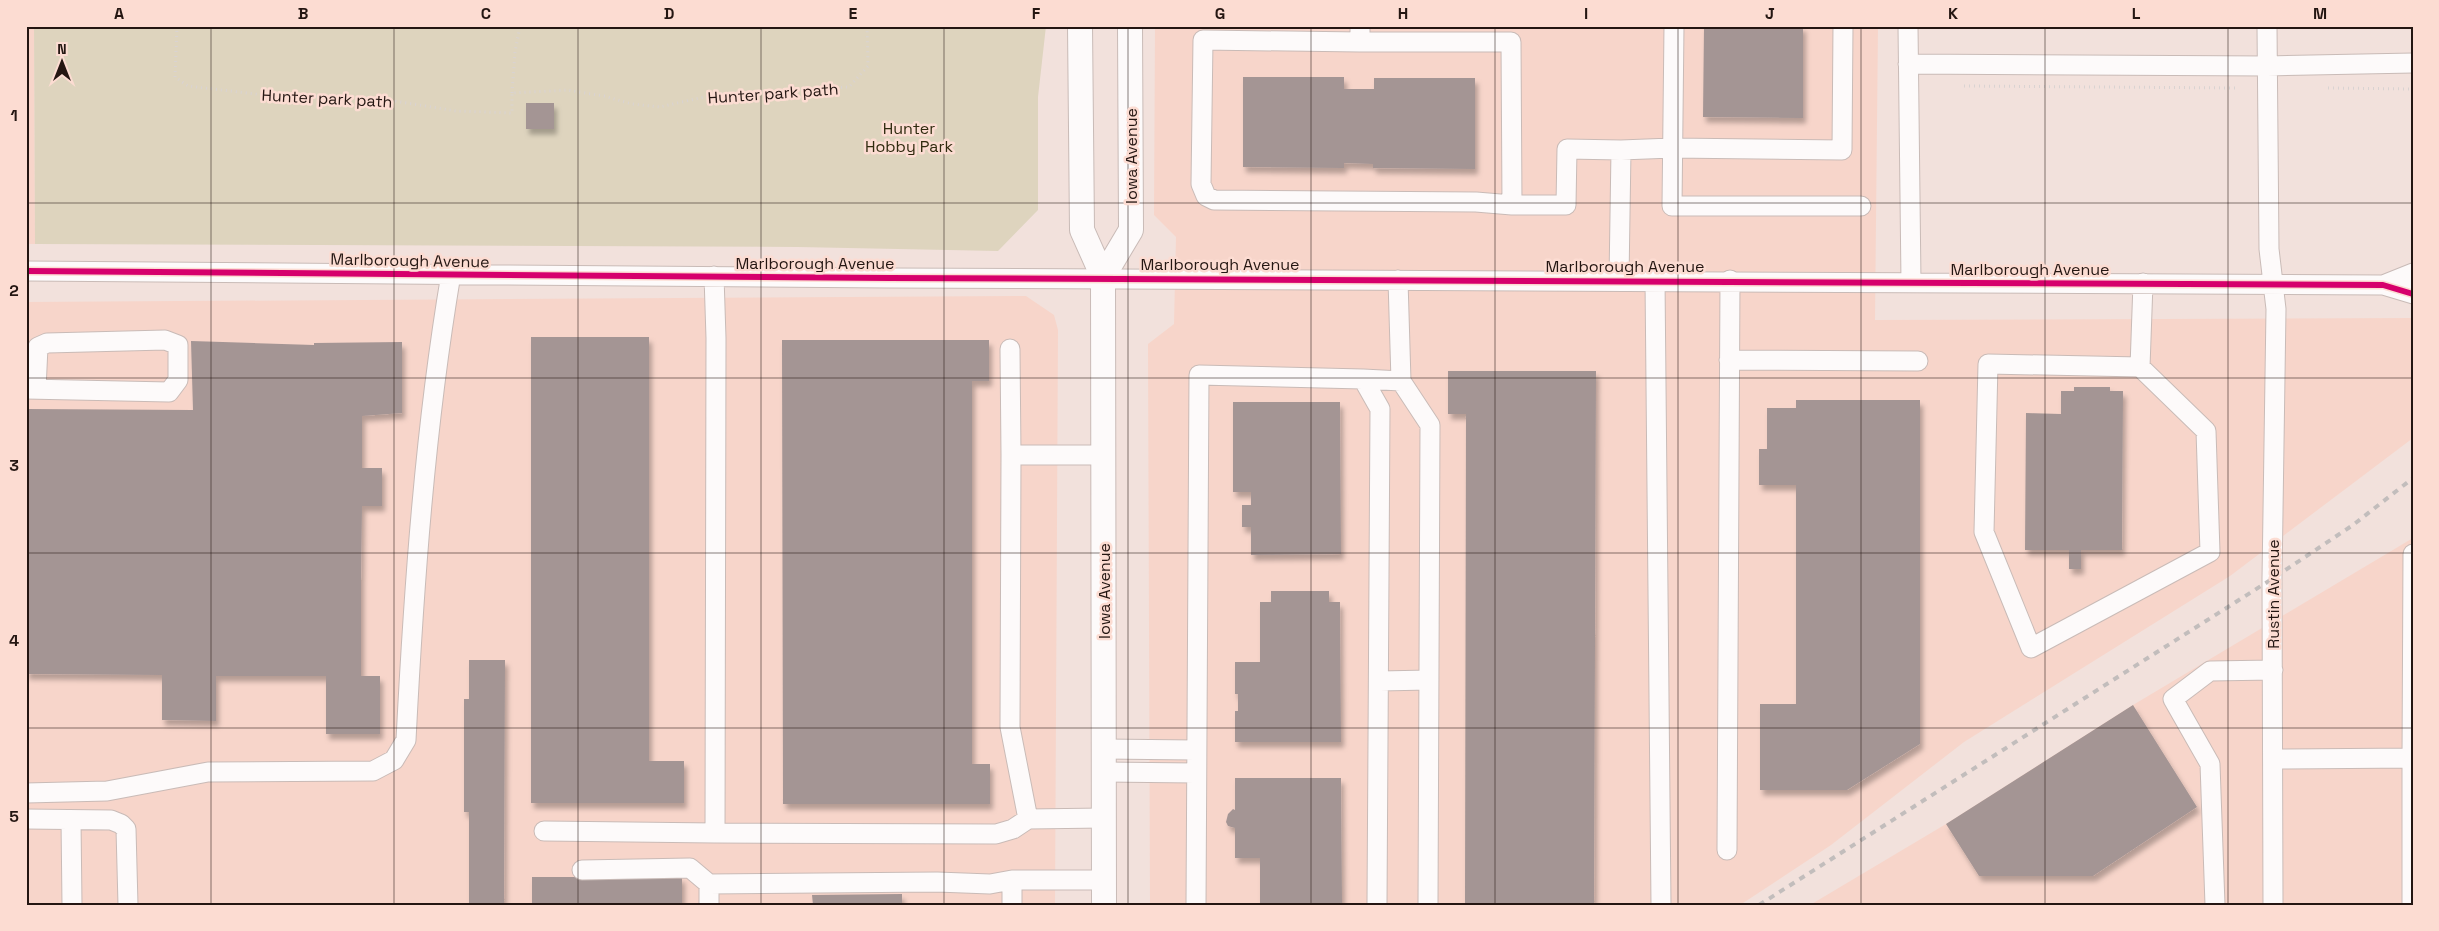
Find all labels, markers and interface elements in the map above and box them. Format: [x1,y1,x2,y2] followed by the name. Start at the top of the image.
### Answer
[114,3,124,24] text: A
[298,3,308,24] text: B
[481,3,491,24] text: C
[664,3,674,24] text: D
[849,3,858,24] text: E
[1032,3,1041,24] text: F
[1215,3,1225,24] text: G
[1398,3,1408,24] text: H
[1584,3,1588,24] text: I
[1765,3,1775,24] text: J
[1948,3,1958,24] text: K
[2132,3,2141,24] text: L
[2313,3,2327,24] text: M
[38,38,88,88] north arrow
[57,40,67,58] text: N
[707,78,839,109] street label: Hunter park path
[261,85,393,112] street label: Hunter park path
[10,105,18,126] text: 1
[1121,108,1142,204] street label: Iowa Avenue
[865,118,953,157] park label: Hunter Hobby Park
[330,249,490,272] street label: Marlborough Avenue
[735,253,895,274] street label: Marlborough Avenue
[1140,254,1300,275] street label: Marlborough Avenue
[1545,256,1705,277] street label: Marlborough Avenue
[1950,259,2110,280] street label: Marlborough Avenue
[9,280,19,301] text: 2
[9,455,19,476] text: 3
[2263,539,2284,649] street label: Rustin Avenue
[1094,543,1115,639] street label: Iowa Avenue
[9,630,19,651] text: 4
[9,806,19,827] text: 5

